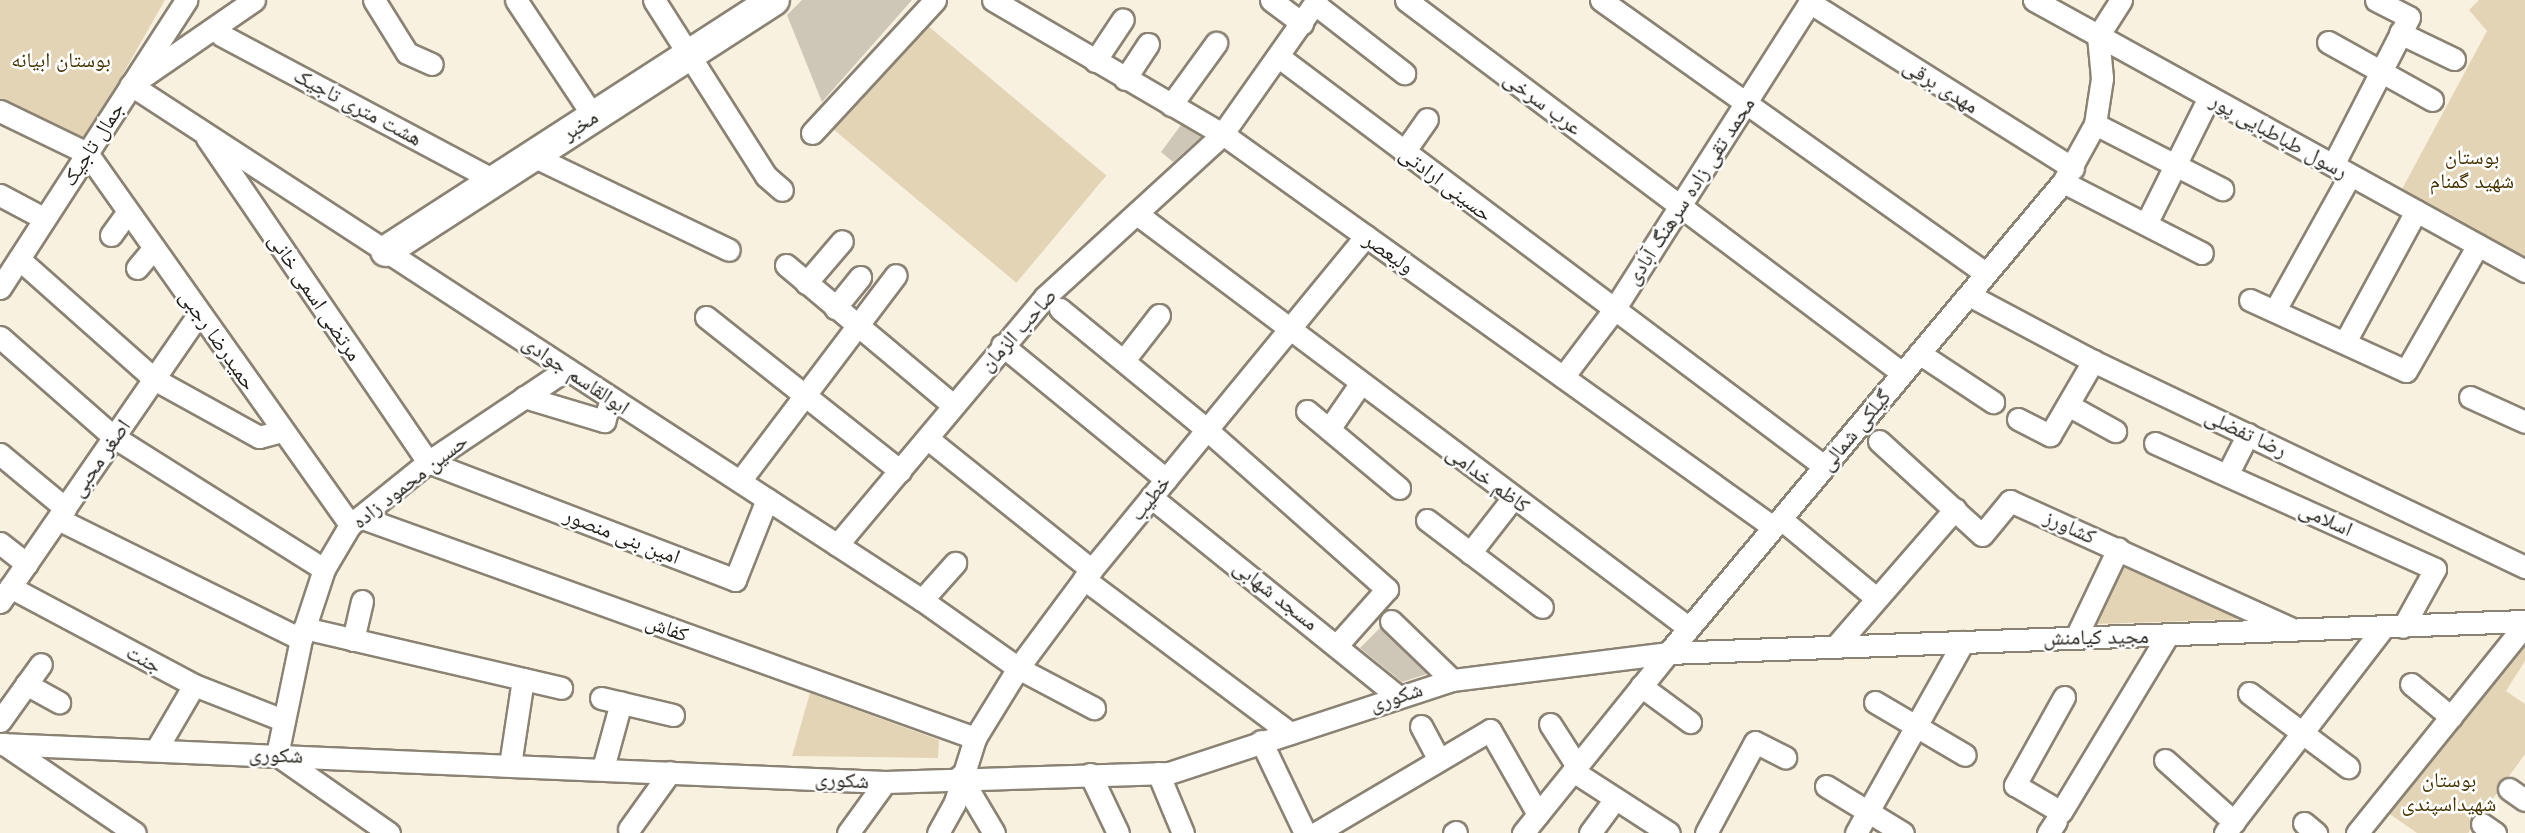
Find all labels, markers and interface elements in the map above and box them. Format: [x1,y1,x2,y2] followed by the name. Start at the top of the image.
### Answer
[11,47,111,73] park label: بوستان ابیانه
[1899,53,1983,119] street label: مهدی برقی
[290,63,426,151] street label: هشت متری تاجیک
[1499,65,1587,141] street label: عرب سرخی
[2206,88,2352,184] street label: رسول طباطبایی پور
[1620,92,1760,290] street label: محمد تقی زاده سرهنگ آبادی
[56,97,130,191] street label: جمال تاجیک
[557,104,603,146] street label: مخبر
[1395,141,1497,227] street label: حسینی ارادتی
[2430,144,2514,194] park label: بوستان شهید گمنام
[1359,227,1419,279] street label: ولیعصر
[263,228,367,366] street label: مرتضی اسمی خانی
[974,283,1062,377] street label: صاحب الزمان
[174,285,262,395] street label: حمیدرضا رجبی
[518,330,634,420] street label: ابوالقاسم جوادی
[1814,384,1896,476] street label: گيلکی شمالی
[2201,403,2291,463] street label: رضا تفضلی
[64,414,136,502] street label: اصغر محبی
[347,428,473,534] street label: حسین محمود زاده
[1442,440,1534,518] street label: کاظم خدامی
[1124,470,1176,526] street label: خطیب
[2295,496,2357,542] street label: اسلامی
[560,502,684,570] street label: امین بنی منصور
[2040,505,2100,549] street label: کشاورز
[1229,554,1323,636] street label: مسجد شهابی
[642,609,692,647] street label: کفاش
[2043,623,2149,651] street label: مجید کیامنش
[122,639,166,679] street label: جنت
[1366,677,1426,717] street label: شکوری
[248,741,304,769] street label: شکوری
[814,766,870,794] street label: شکوری
[2402,767,2496,817] park label: بوستان شهیداسپندی

